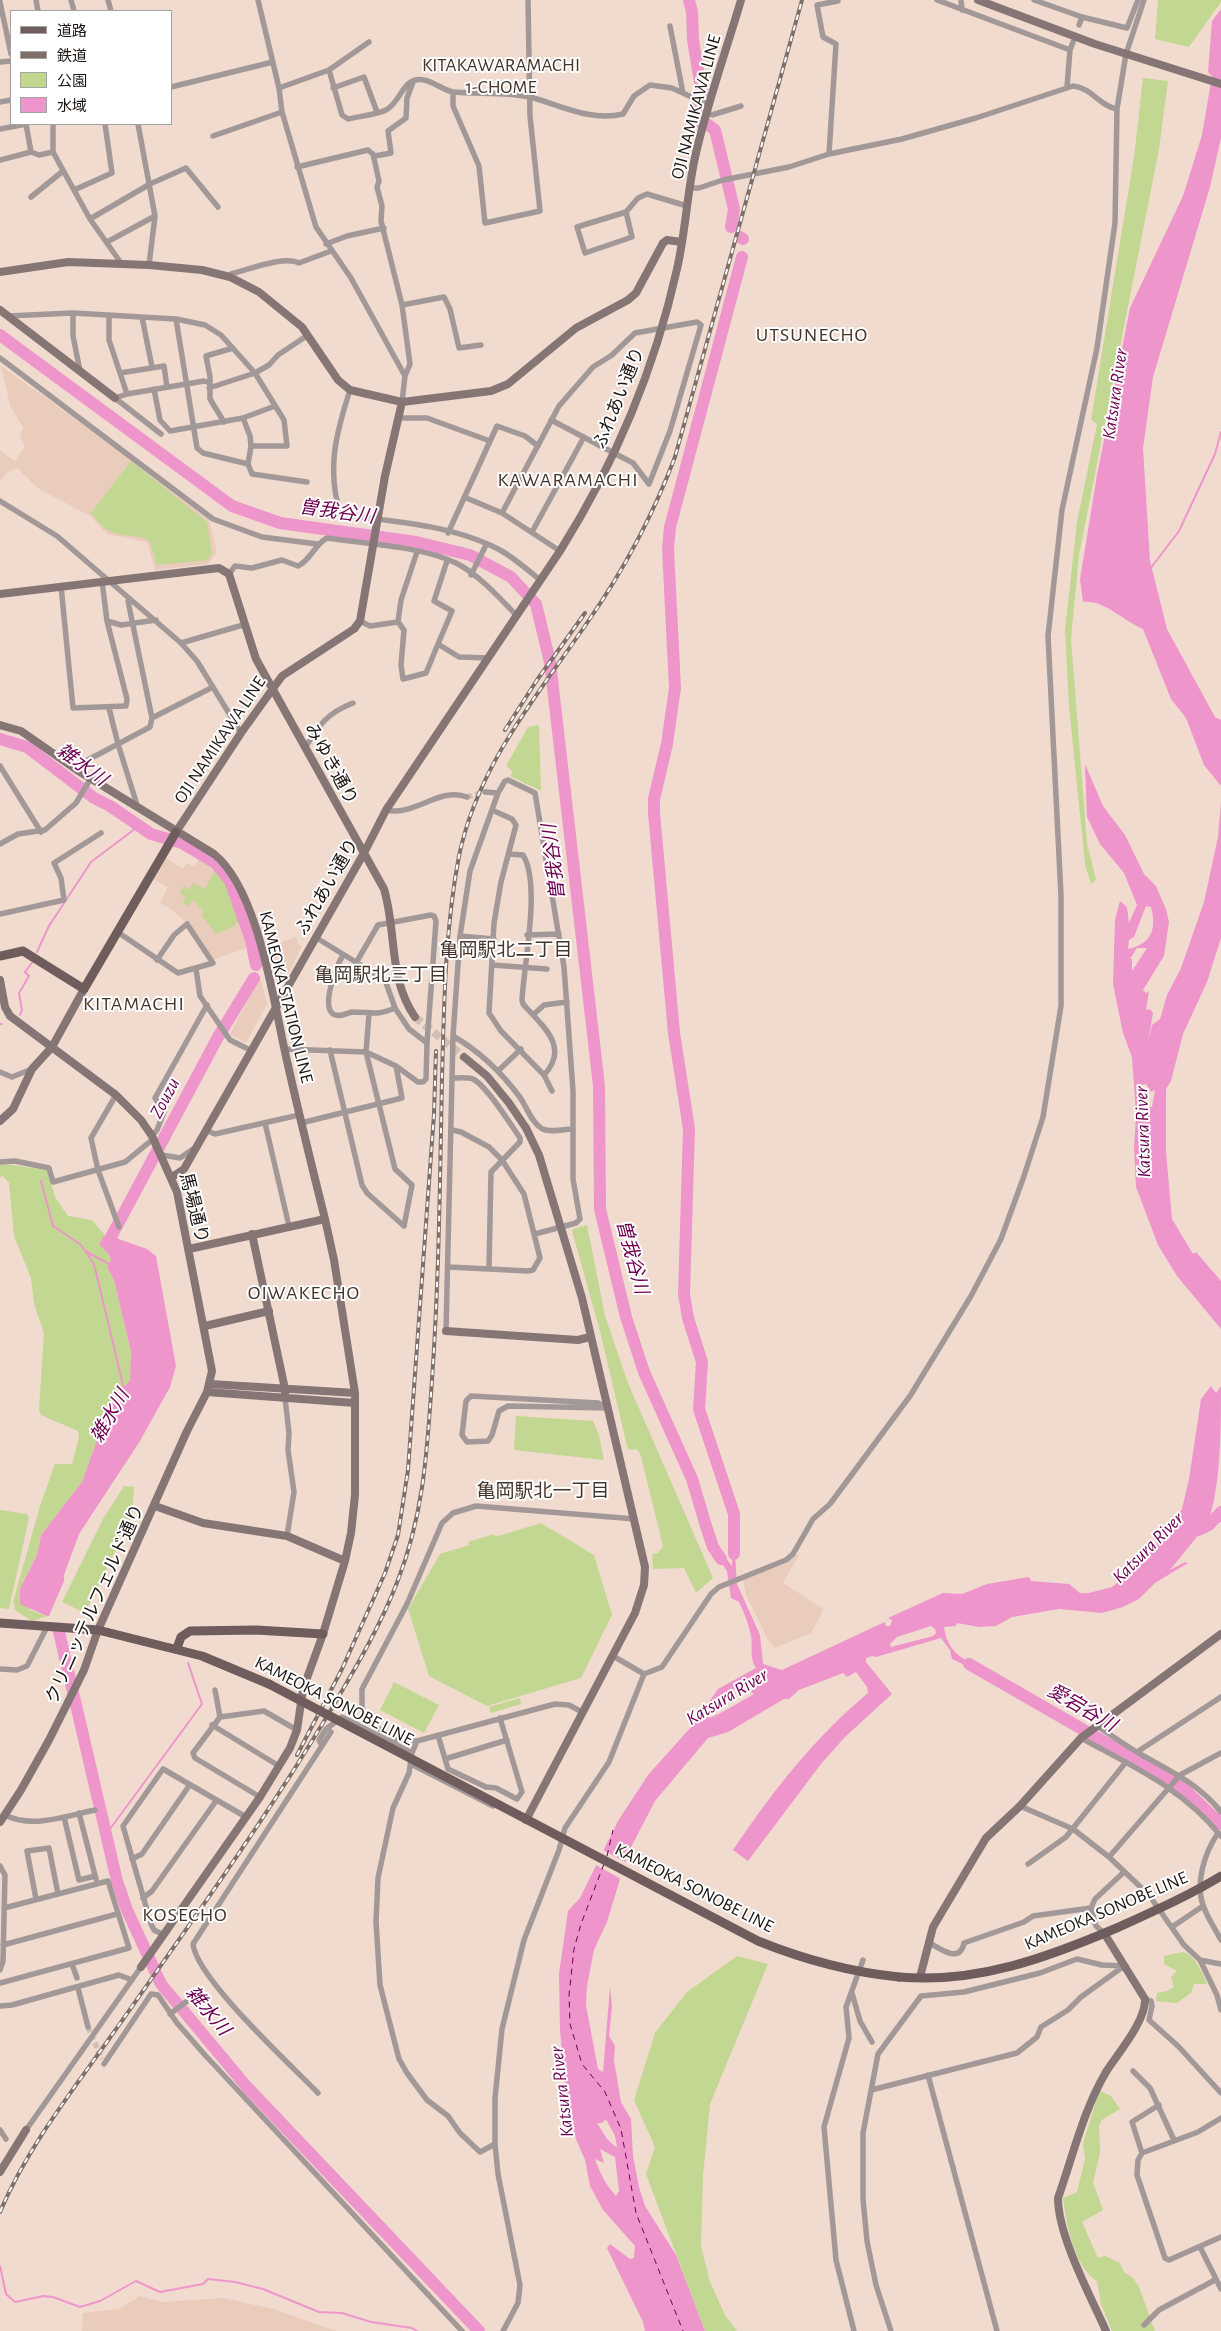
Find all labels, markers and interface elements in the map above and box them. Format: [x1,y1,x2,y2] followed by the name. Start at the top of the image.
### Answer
[10,10,172,125] legend
[57,24,87,39] text: 道路
[666,32,726,182] street label: OJI NAMIKAWA LINE
[57,49,87,64] text: 鉄道
[413,54,589,98] district label: KITAKAWARAMACHI 1-CHOME
[57,74,87,89] text: 公園
[57,99,87,114] text: 水域
[755,323,869,347] district label: UTSUNECHO
[589,344,649,452] street label: ふれあい通り
[1097,347,1133,441] water label: Katsura River
[496,468,640,492] district label: KAWARAMACHI
[298,495,376,529] water label: 曽我谷川
[169,672,271,808] street label: OJI NAMIKAWA LINE
[300,719,362,809] street label: みゆき通り
[52,739,112,791] water label: 雑水川
[538,823,570,901] water label: 曽我谷川
[291,835,363,939] street label: ふれあい通り
[254,909,318,1085] street label: KAMEOKA STATION LINE
[440,939,572,961] district label: 亀岡駅北二丁目
[315,964,447,986] district label: 亀岡駅北三丁目
[82,992,186,1016] district label: KITAMACHI
[145,1074,185,1122] water label: Zouzu
[1130,1086,1156,1178] water label: Katsura River
[175,1170,213,1246] street label: 馬場通り
[611,1217,653,1297] water label: 曽我谷川
[247,1281,361,1305] district label: OIWAKECHO
[86,1386,134,1446] water label: 雑水川
[477,1480,609,1502] district label: 亀岡駅北一丁目
[41,1501,149,1707] street label: クリニッテルフェルド通り
[1108,1508,1188,1588] water label: Katsura River
[251,1652,417,1750] street label: KAMEOKA SONOBE LINE
[682,1664,772,1730] water label: Katsura River
[1043,1679,1121,1737] water label: 愛宕谷川
[611,1839,777,1937] street label: KAMEOKA SONOBE LINE
[1021,1867,1191,1955] street label: KAMEOKA SONOBE LINE
[141,1903,229,1927] district label: KOSECHO
[181,1982,235,2040] water label: 雑水川
[545,2045,579,2139] water label: Katsura River

